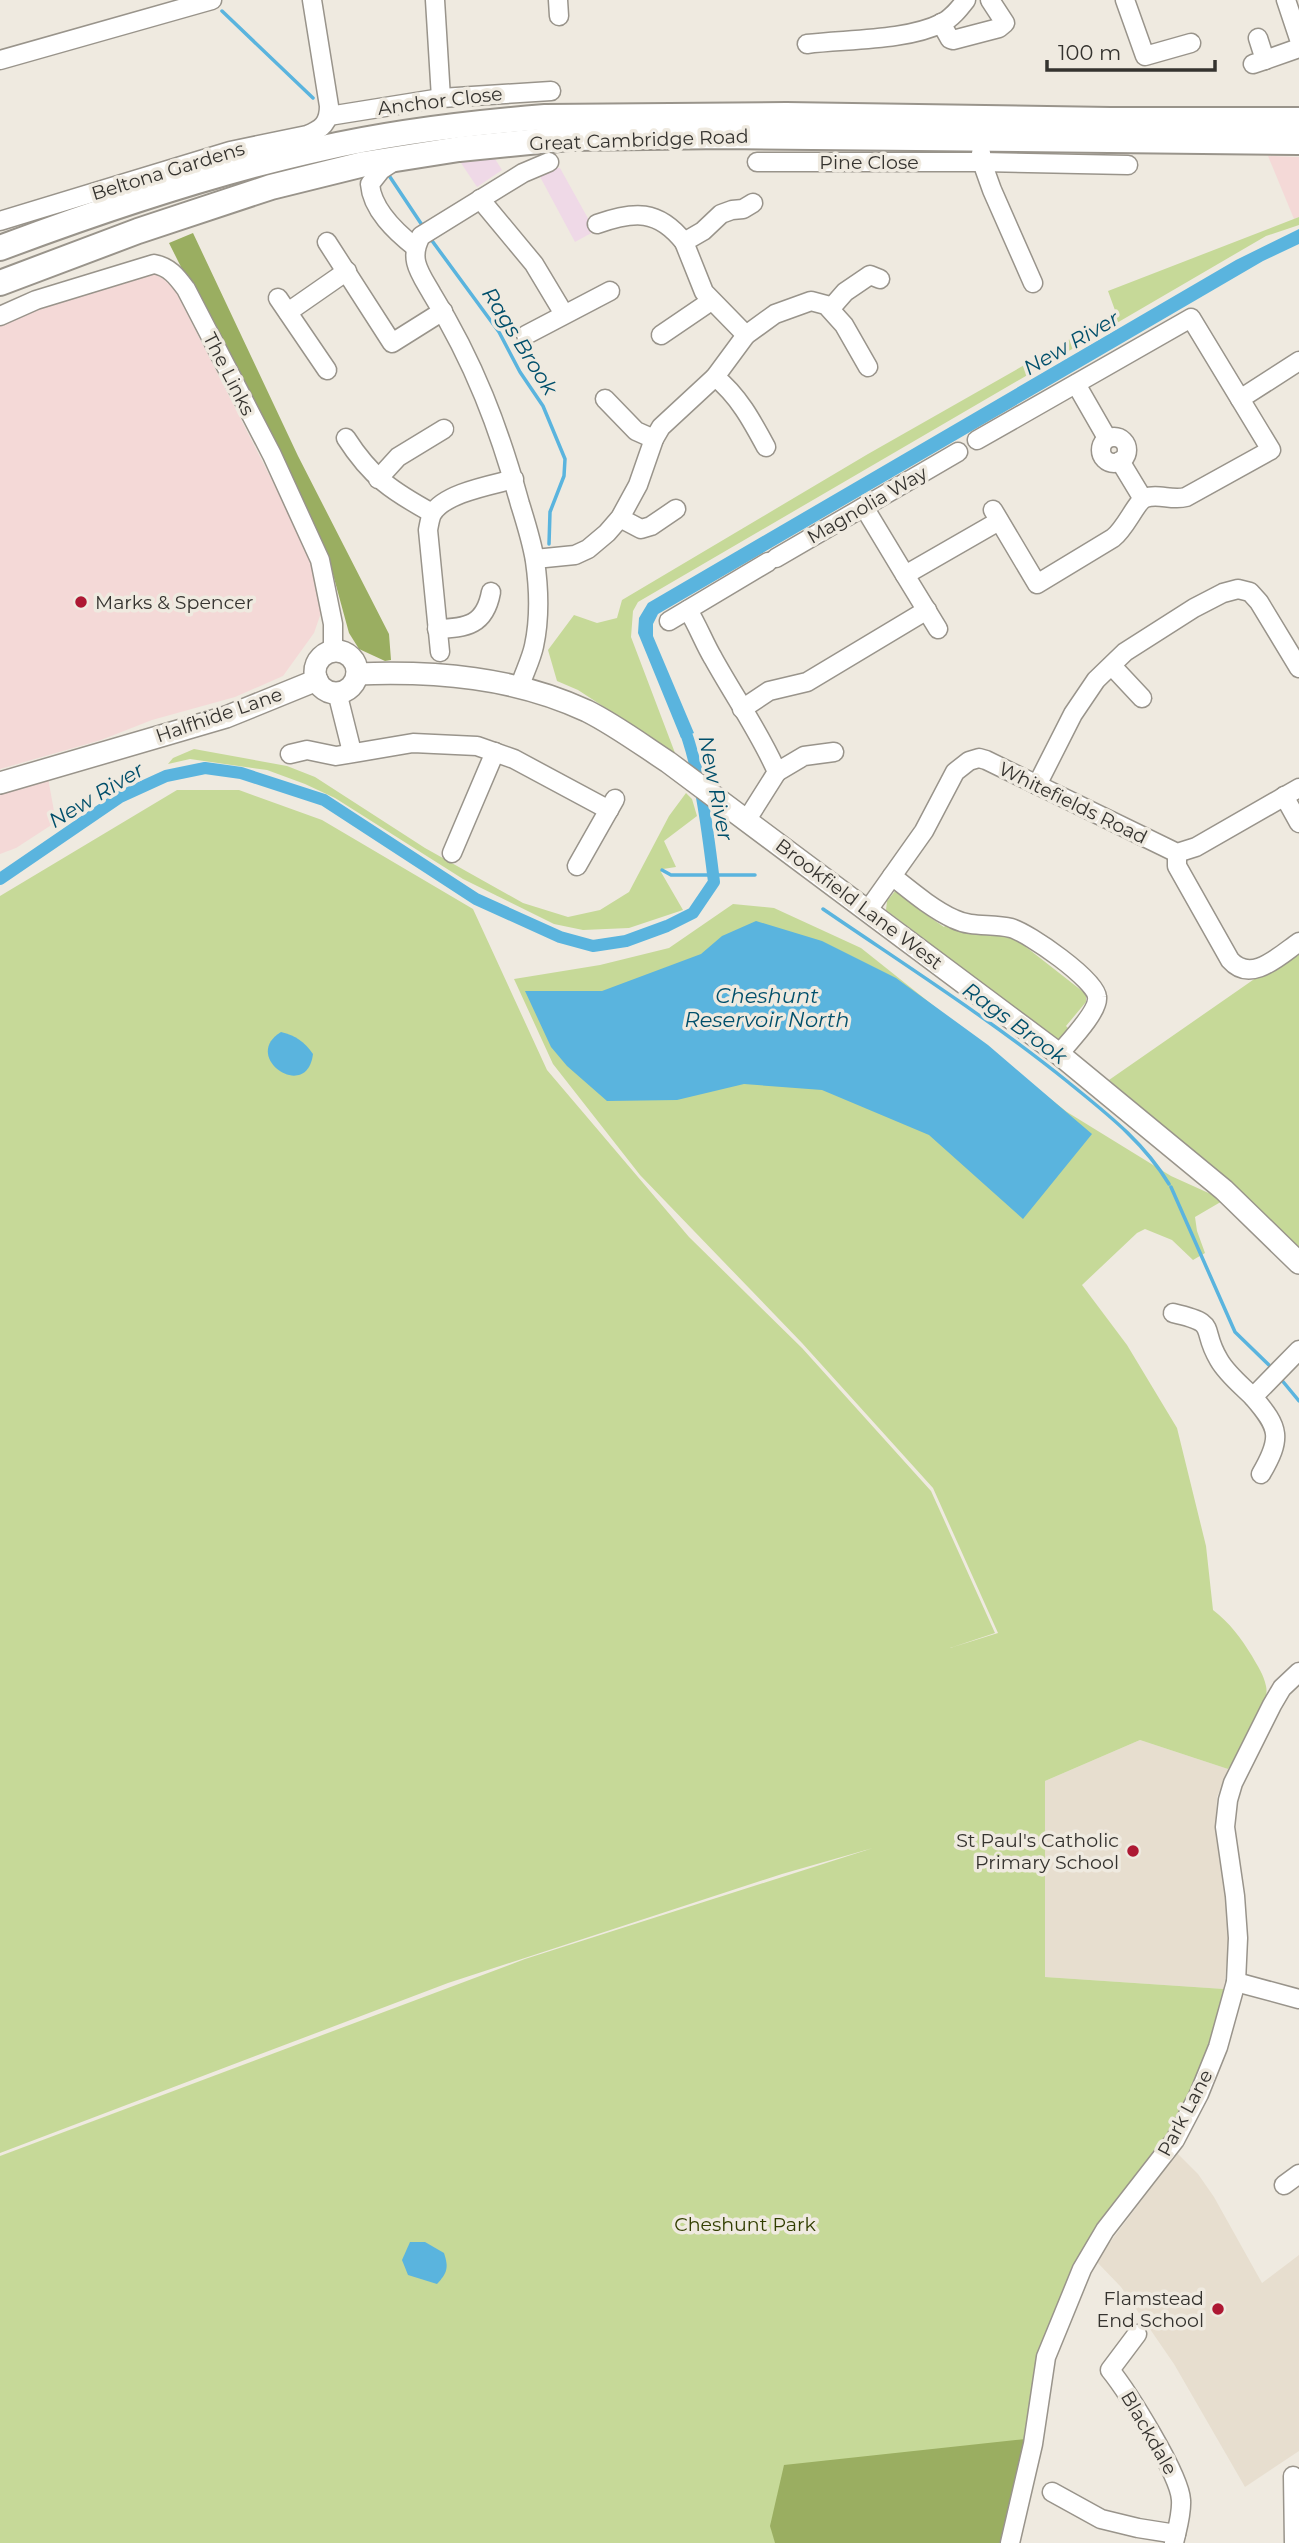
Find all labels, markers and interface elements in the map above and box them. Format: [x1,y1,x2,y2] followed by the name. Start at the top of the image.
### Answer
[1047,28,1215,72] scale bar
[1058,40,1121,65] text: 100 m
[376,82,504,120] street label: Anchor Close
[529,125,749,155] street label: Great Cambridge Road
[89,137,247,205] street label: Beltona Gardens
[819,151,919,174] street label: Pine Close
[477,282,564,401] water label: Rags Brook
[1019,305,1124,380] water label: New River
[198,329,260,419] street label: The Links
[803,461,932,549] street label: Magnolia Way
[95,591,253,614] place label: Marks & Spencer
[73,594,89,610] marker: Marks & Spencer
[153,683,285,747] street label: Halfhide Lane
[694,733,739,843] water label: New River
[44,757,149,833] water label: New River
[995,757,1151,849] street label: Whitefields Road
[771,834,947,974] street label: Brookfield Lane West
[958,977,1073,1070] water label: Rags Brook
[684,983,850,1032] water label: Cheshunt Reservoir North
[956,1829,1119,1874] place label: St Paul's Catholic Primary School
[1125,1843,1141,1859] marker: St Paul's Catholic Primary School
[1153,2066,1217,2160] street label: Park Lane
[674,2213,816,2236] park label: Cheshunt Park
[1097,2287,1204,2332] place label: Flamstead End School
[1210,2301,1226,2317] marker: Flamstead End School
[1116,2387,1182,2479] street label: Blackdale

